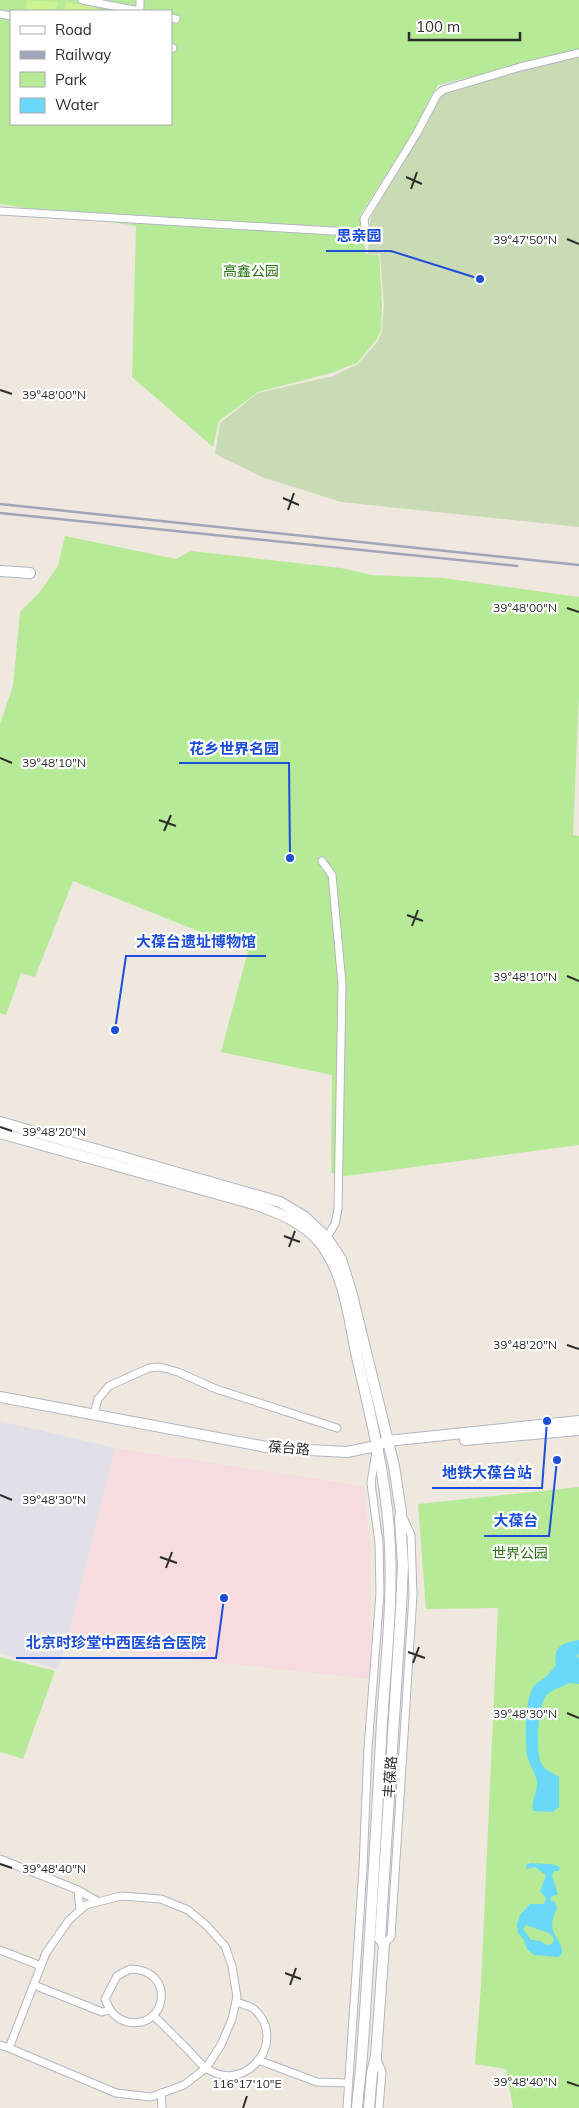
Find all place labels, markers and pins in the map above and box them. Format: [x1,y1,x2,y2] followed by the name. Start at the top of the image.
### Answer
[326,221,391,251] callout: 思亲园
[179,733,289,763] callout: 花乡世界名园
[126,926,266,956] callout: 大葆台遗址博物馆
[432,1458,542,1488] callout: 地铁大葆台站
[484,1506,549,1536] callout: 大葆台
[16,1628,216,1658] callout: 北京时珍堂中西医结合医院

